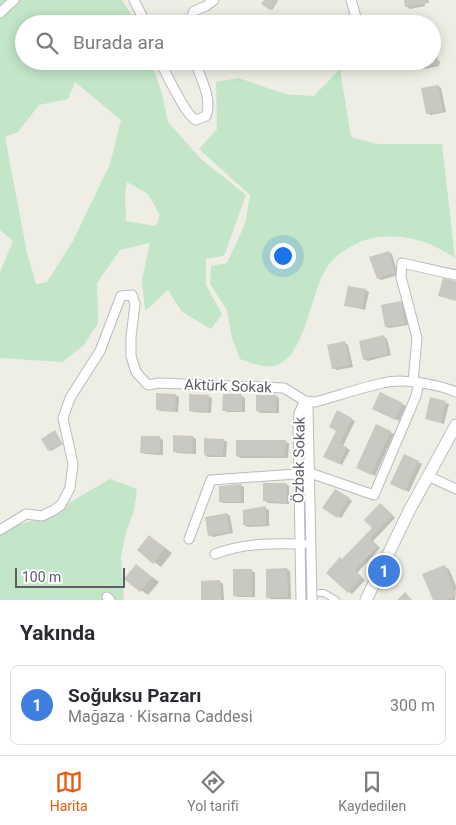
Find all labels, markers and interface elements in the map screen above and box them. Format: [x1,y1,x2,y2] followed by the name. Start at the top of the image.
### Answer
[15,15,441,70] search box
[33,29,61,57] icon: search
[73,31,164,54] text: Burada ara
[270,243,296,269] your location
[184,375,273,397] street label: Aktürk Sokak
[289,416,309,503] street label: Özbak Sokak
[368,552,400,590] pin: 1
[15,565,125,588] scale bar
[22,569,61,585] text: 100 m
[20,621,95,645] text: Yakında
[68,684,201,707] text: Soğuksu Pazarı
[32,696,42,715] text: 1
[390,696,435,715] text: 300 m
[68,707,253,726] text: Mağaza · Kisarna Caddesi
[50,768,88,814] tab: Harita
[187,768,239,814] tab: Yol tarifi
[338,768,406,814] tab: Kaydedilen

